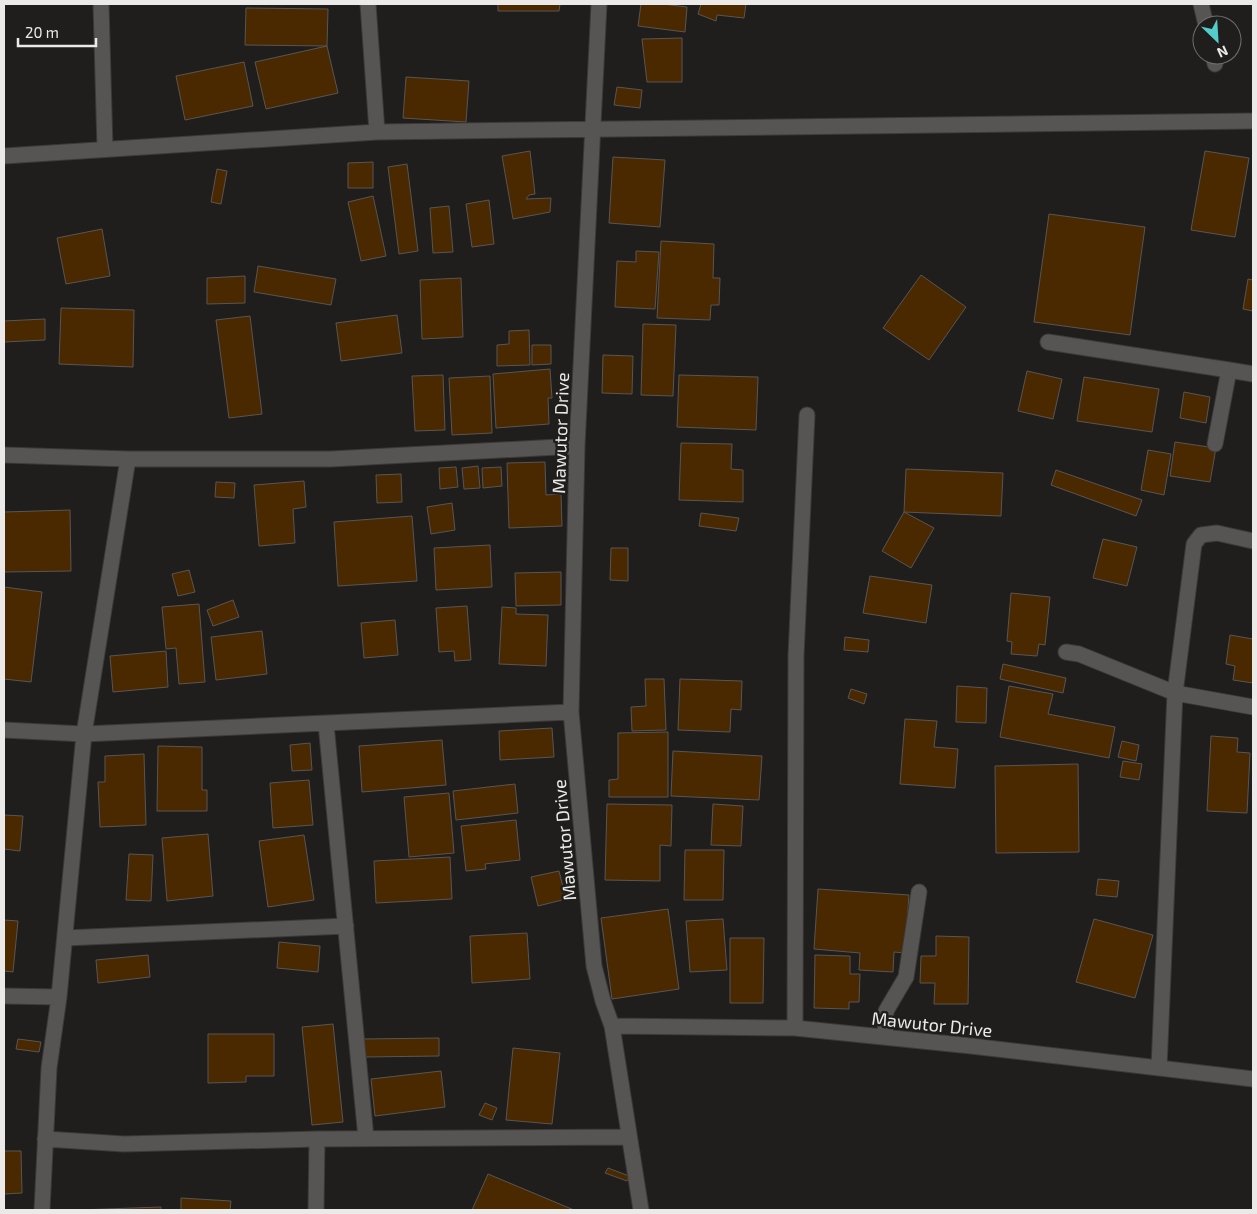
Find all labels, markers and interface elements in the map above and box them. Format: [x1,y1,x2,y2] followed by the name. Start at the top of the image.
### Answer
[18,15,95,47] scale bar
[1192,15,1242,65] north arrow
[25,23,59,41] text: 20 m
[1215,42,1231,62] text: N
[547,372,573,494] street label: Mawutor Drive
[548,779,580,901] street label: Mawutor Drive
[870,1007,994,1041] street label: Mawutor Drive

